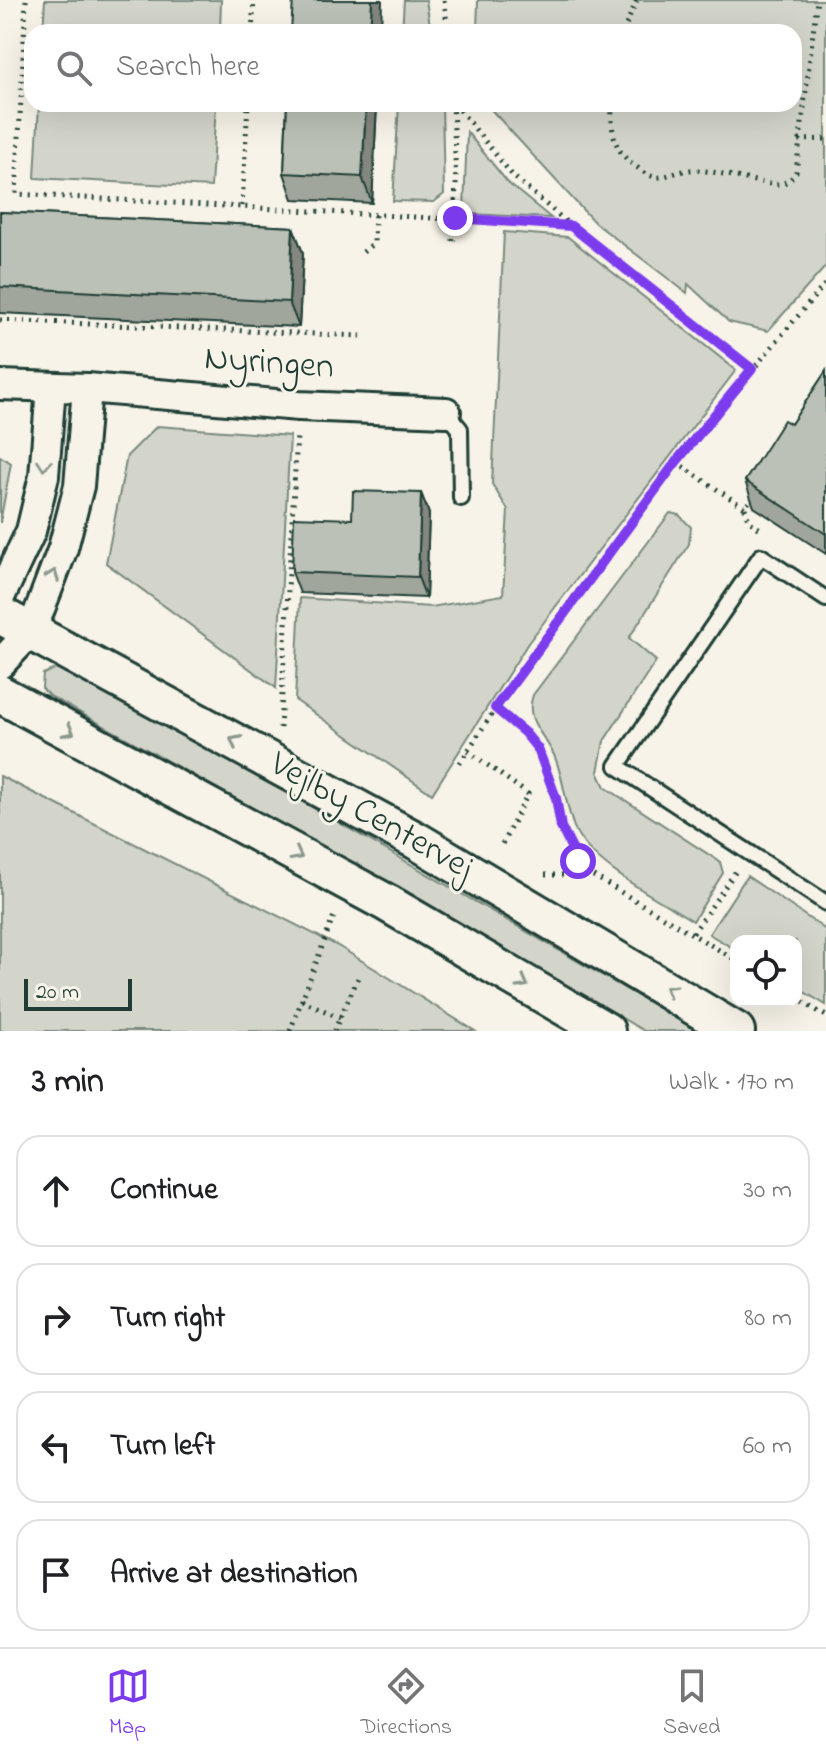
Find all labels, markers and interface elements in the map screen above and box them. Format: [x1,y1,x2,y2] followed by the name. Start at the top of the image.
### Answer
[24,24,802,112] search box
[52,46,96,90] icon: search
[116,46,260,90] text: Search here
[437,200,473,236] route end
[202,333,336,395] street label: Nyringen
[36,459,53,472] one-way arrow
[43,569,60,583] one-way arrow
[60,721,74,737] one-way arrow
[229,735,244,751] one-way arrow
[259,739,483,895] street label: Vejlby Centervej
[560,843,596,879] route start
[288,845,303,861] one-way arrow
[730,935,802,1007] map controls
[730,935,802,1007] button: locate
[514,973,529,989] one-way arrow
[24,975,132,1011] scale bar
[36,977,79,1009] text: 20 m
[664,985,678,1000] one-way arrow
[32,1058,104,1108] text: 3 min
[669,1064,794,1102] text: Walk · 170 m
[34,1169,78,1213] icon: ahead
[110,1169,218,1213] text: Continue
[743,1172,792,1210] text: 30 m
[34,1297,78,1341] icon: right
[110,1297,225,1341] text: Turn right
[744,1300,792,1338] text: 80 m
[34,1425,78,1469] icon: left
[110,1425,215,1469] text: Turn left
[743,1428,792,1466] text: 60 m
[34,1553,78,1597] icon: arrive
[110,1553,358,1597] text: Arrive at destination
[106,1664,150,1744] tab: Map
[361,1664,452,1744] tab: Directions
[663,1664,720,1744] tab: Saved

